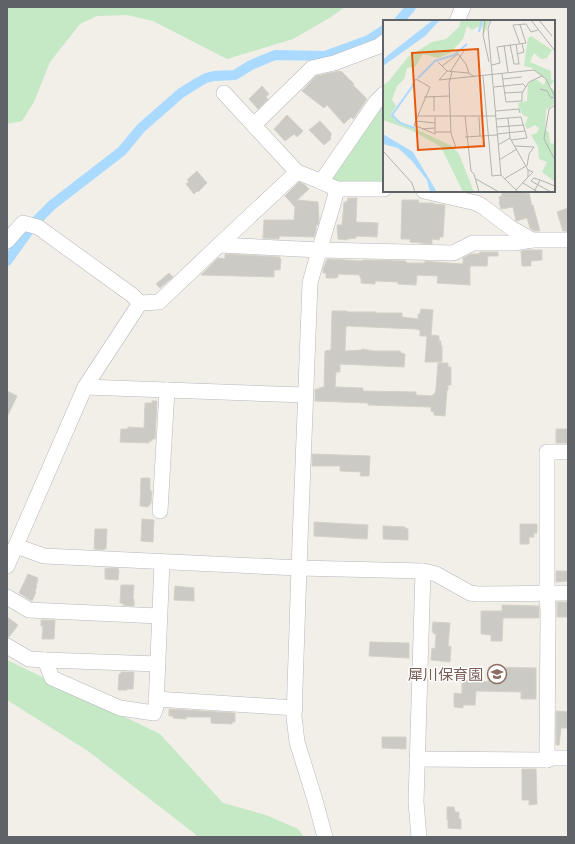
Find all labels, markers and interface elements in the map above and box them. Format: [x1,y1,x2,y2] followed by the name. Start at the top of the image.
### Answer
[383,20,555,192] inset map
[408,663,483,686] place label: 犀川保育園
[486,663,508,685] school or university icon: 犀川保育園

